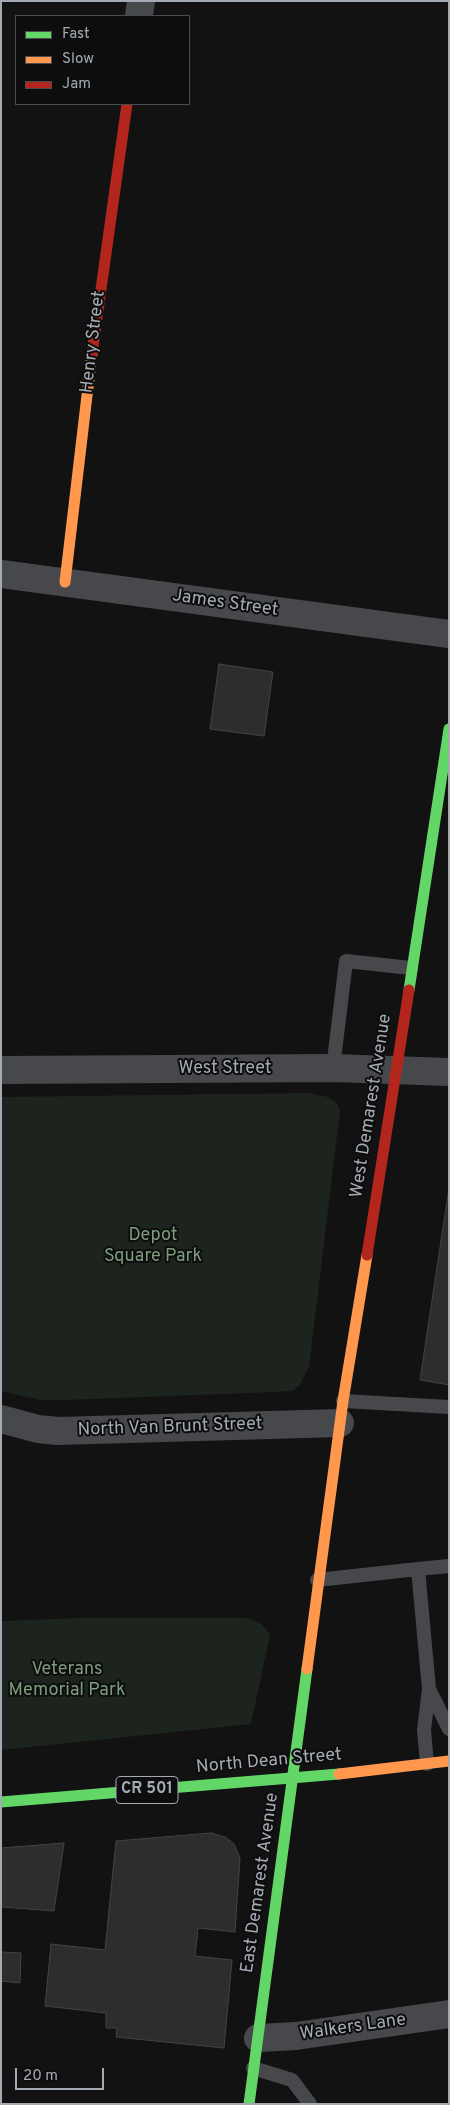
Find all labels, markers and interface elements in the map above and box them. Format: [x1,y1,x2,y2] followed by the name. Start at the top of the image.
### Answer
[15,15,190,105] legend
[62,25,90,44] text: Fast
[62,50,94,69] text: Slow
[62,75,91,94] text: Jam
[77,289,111,395] street label: Henry Street
[171,586,279,622] street label: James Street
[347,1012,397,1200] street label: West Demarest Avenue
[178,1058,272,1080] street label: West Street
[104,1225,202,1268] park label: Depot Square Park
[77,1414,263,1442] street label: North Van Brunt Street
[9,1659,125,1702] park label: Veterans Memorial Park
[195,1745,343,1779] street label: North Dean Street
[116,1776,178,1804] road number: CR 501
[238,1791,284,1975] street label: East Demarest Avenue
[298,2010,408,2046] street label: Walkers Lane
[18,2058,106,2090] scale bar
[23,2067,58,2086] text: 20 m

